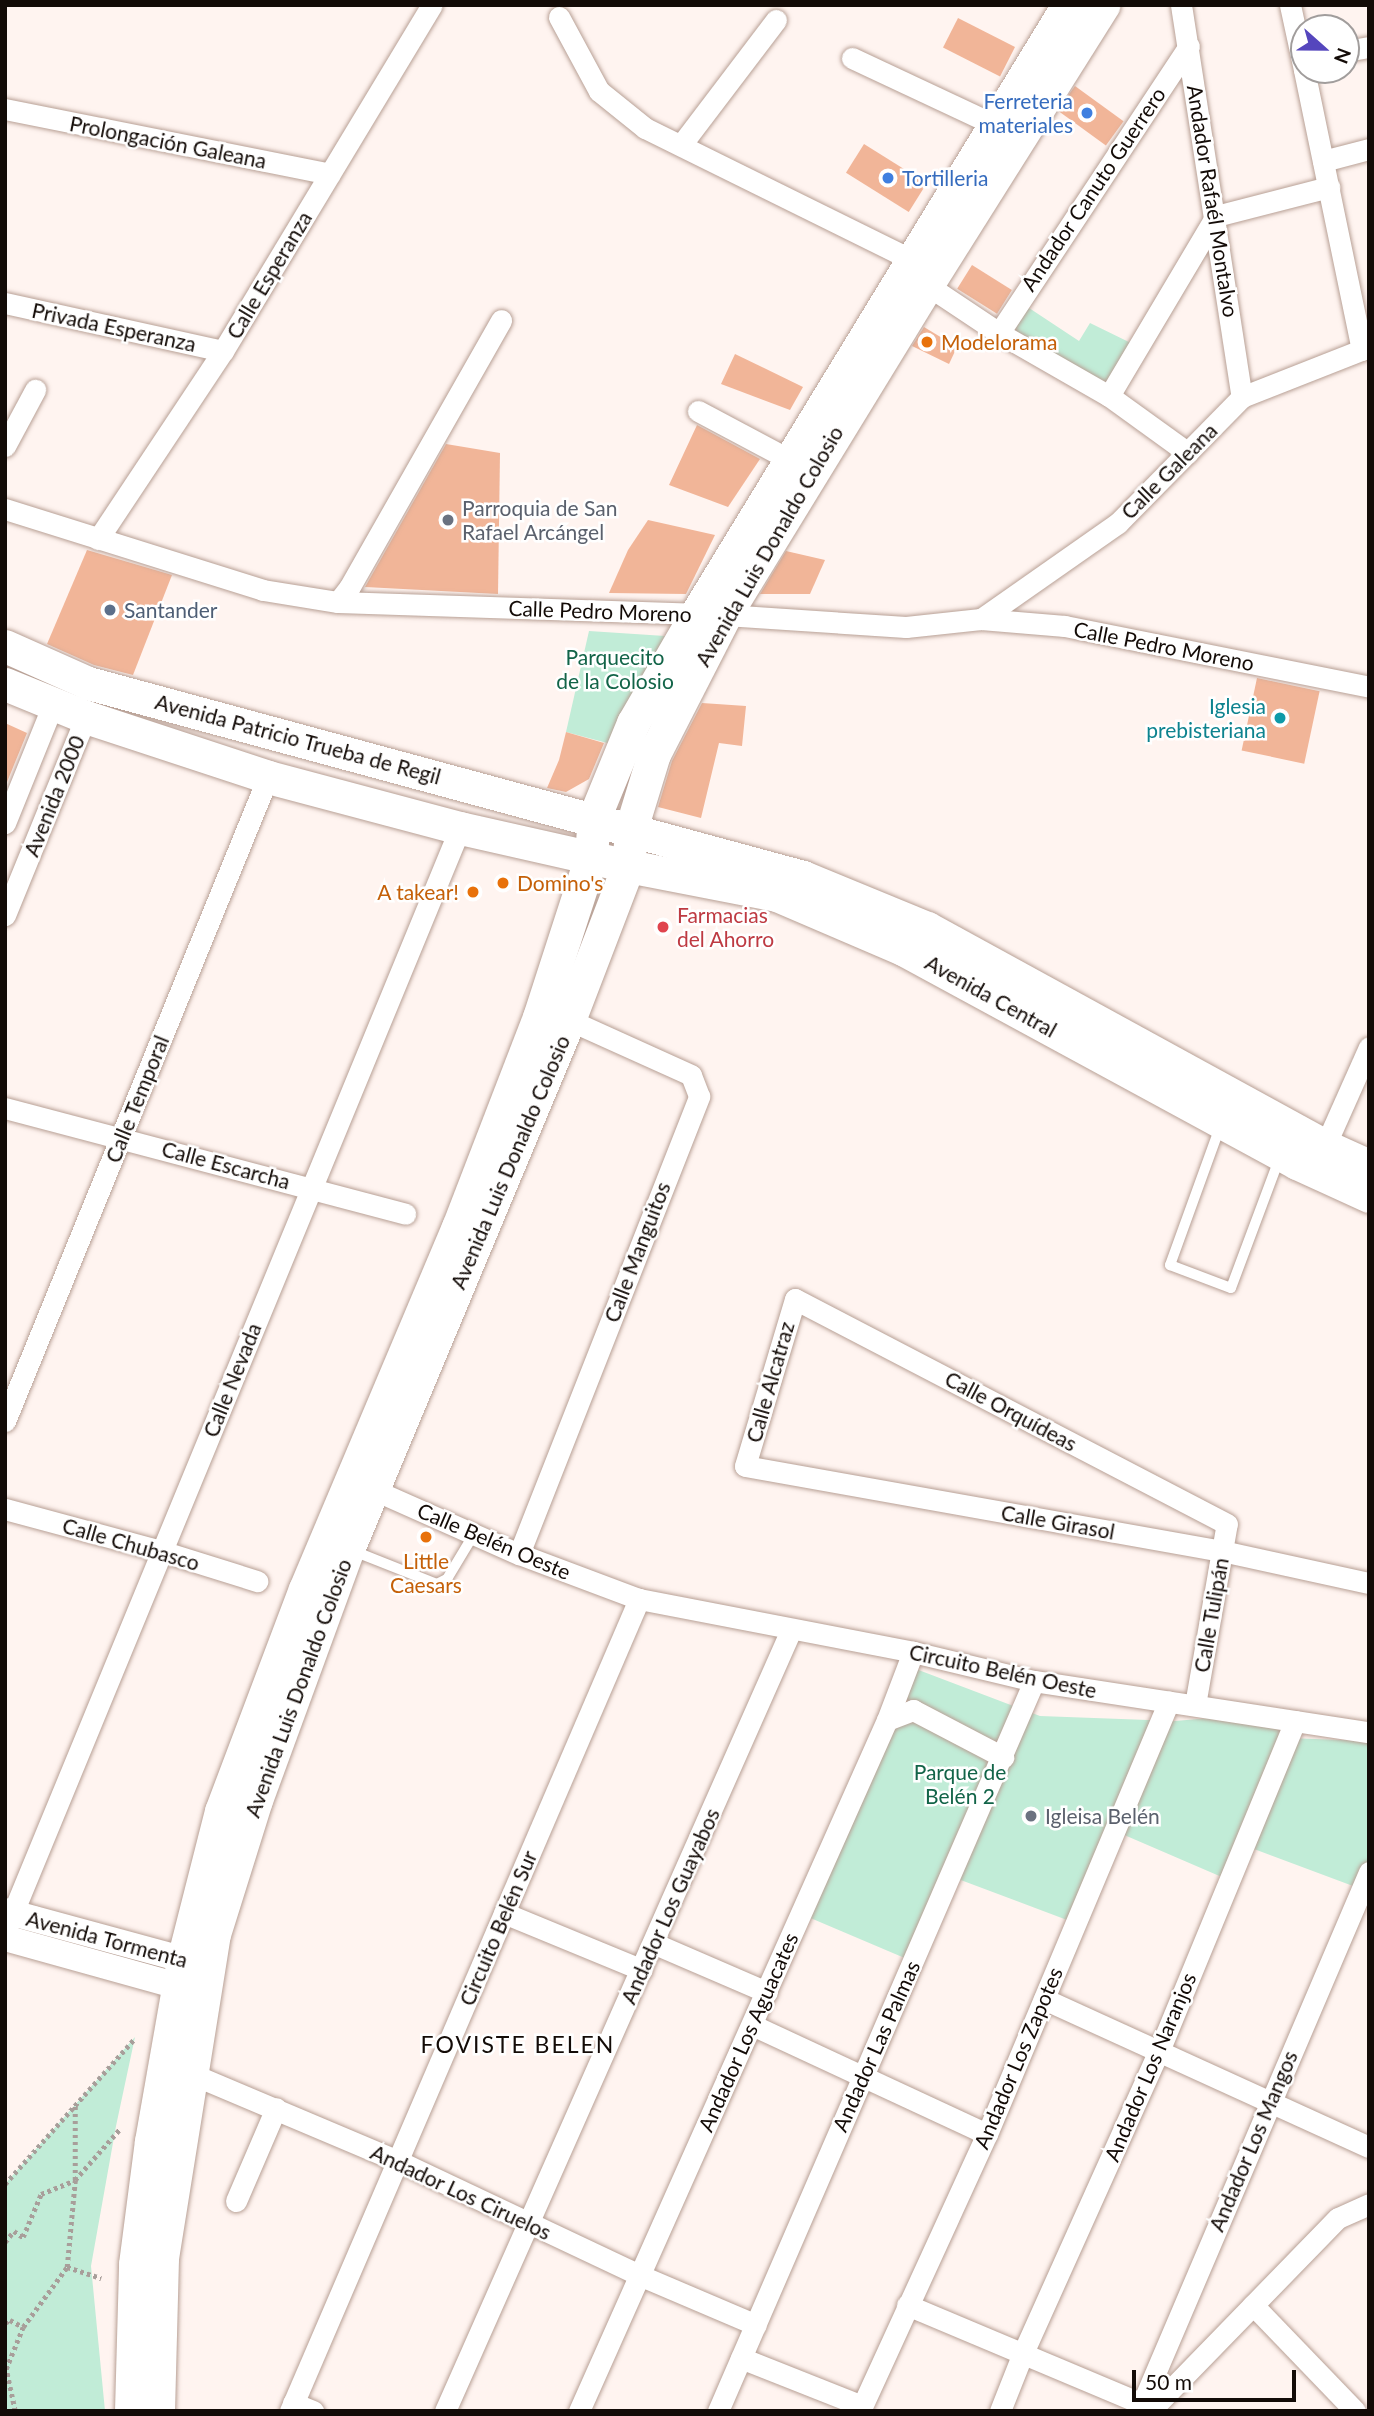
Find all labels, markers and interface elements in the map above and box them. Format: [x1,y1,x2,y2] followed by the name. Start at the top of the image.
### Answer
[1290,14,1360,84] north arrow
[1330,45,1357,67] text: N
[1015,82,1171,296] street label: Andador Canuto Guerrero
[1182,83,1244,319] street label: Andador Rafaél Montalvo
[979,88,1073,138] place label: Ferreteria materiales
[1079,105,1095,121] marker: Ferreteria materiales
[67,111,269,173] street label: Prolongación Galeana
[902,165,988,191] place label: Tortilleria
[880,170,896,186] marker: Tortilleria
[221,207,317,343] street label: Calle Esperanza
[30,297,198,357] street label: Privada Esperanza
[941,329,1057,355] place label: Modelorama
[919,334,935,350] marker: Modelorama
[1116,418,1222,524] street label: Calle Galeana
[690,421,848,671] street label: Avenida Luis Donaldo Colosio
[462,495,617,545] place label: Parroquia de San Rafael Arcángel
[440,512,456,528] marker: Parroquia de San Rafael Arcángel
[508,595,692,627] street label: Calle Pedro Moreno
[124,597,217,623] place label: Santander
[102,602,118,618] marker: Santander
[1072,616,1256,676] street label: Calle Pedro Moreno
[556,644,674,694] park label: Parquecito de la Colosio
[152,689,444,789] street label: Avenida Patricio Trueba de Regil
[1146,693,1266,743] place label: Iglesia prebisteriana
[1272,710,1288,726] marker: Iglesia prebisteriana
[18,732,90,860] street label: Avenida 2000
[517,870,603,896] place label: Domino's
[495,875,511,891] marker: Domino's
[377,879,459,905] place label: A takear!
[465,884,481,900] marker: A takear!
[677,902,775,952] place label: Farmacias del Ahorro
[655,919,671,935] marker: Farmacias del Ahorro
[921,950,1061,1042] street label: Avenida Central
[100,1031,174,1167] street label: Calle Temporal
[445,1031,575,1293] street label: Avenida Luis Donaldo Colosio
[159,1136,293,1194] street label: Calle Escarcha
[599,1178,675,1326] street label: Calle Manguitos
[741,1318,799,1446] street label: Calle Alcatraz
[198,1319,266,1441] street label: Calle Nevada
[941,1366,1081,1456] street label: Calle Orquídeas
[414,1497,574,1585] street label: Calle Belén Oeste
[999,1500,1117,1544] street label: Calle Girasol
[60,1512,202,1576] street label: Calle Chubasco
[418,1529,434,1545] marker: Little Caesars
[390,1548,462,1598] place label: Little Caesars
[239,1555,357,1821] street label: Avenida Luis Donaldo Colosio
[1188,1555,1234,1675] street label: Calle Tulipán
[907,1639,1099,1703] street label: Circuito Belén Oeste
[914,1759,1006,1809] park label: Parque de Belén 2
[1045,1803,1160,1829] place label: Igleisa Belén
[615,1804,725,2008] street label: Andador Los Guayabos
[1023,1808,1039,1824] marker: Igleisa Belén
[454,1847,542,2009] street label: Circuito Belén Sur
[23,1905,191,1973] street label: Avenida Tormenta
[692,1928,804,2136] street label: Andador Los Aguacates
[827,1956,925,2136] street label: Andador Las Palmas
[968,1963,1068,2153] street label: Andador Los Zapotes
[1099,1969,1201,2165] street label: Andador Los Naranjos
[422,2030,614,2058] district label: FOVISTE BELEN
[1203,2047,1303,2235] street label: Andador Los Mangos
[367,2139,555,2245] street label: Andador Los Ciruelos
[1136,2356,1300,2400] scale bar
[1145,2369,1192,2394] text: 50 m

